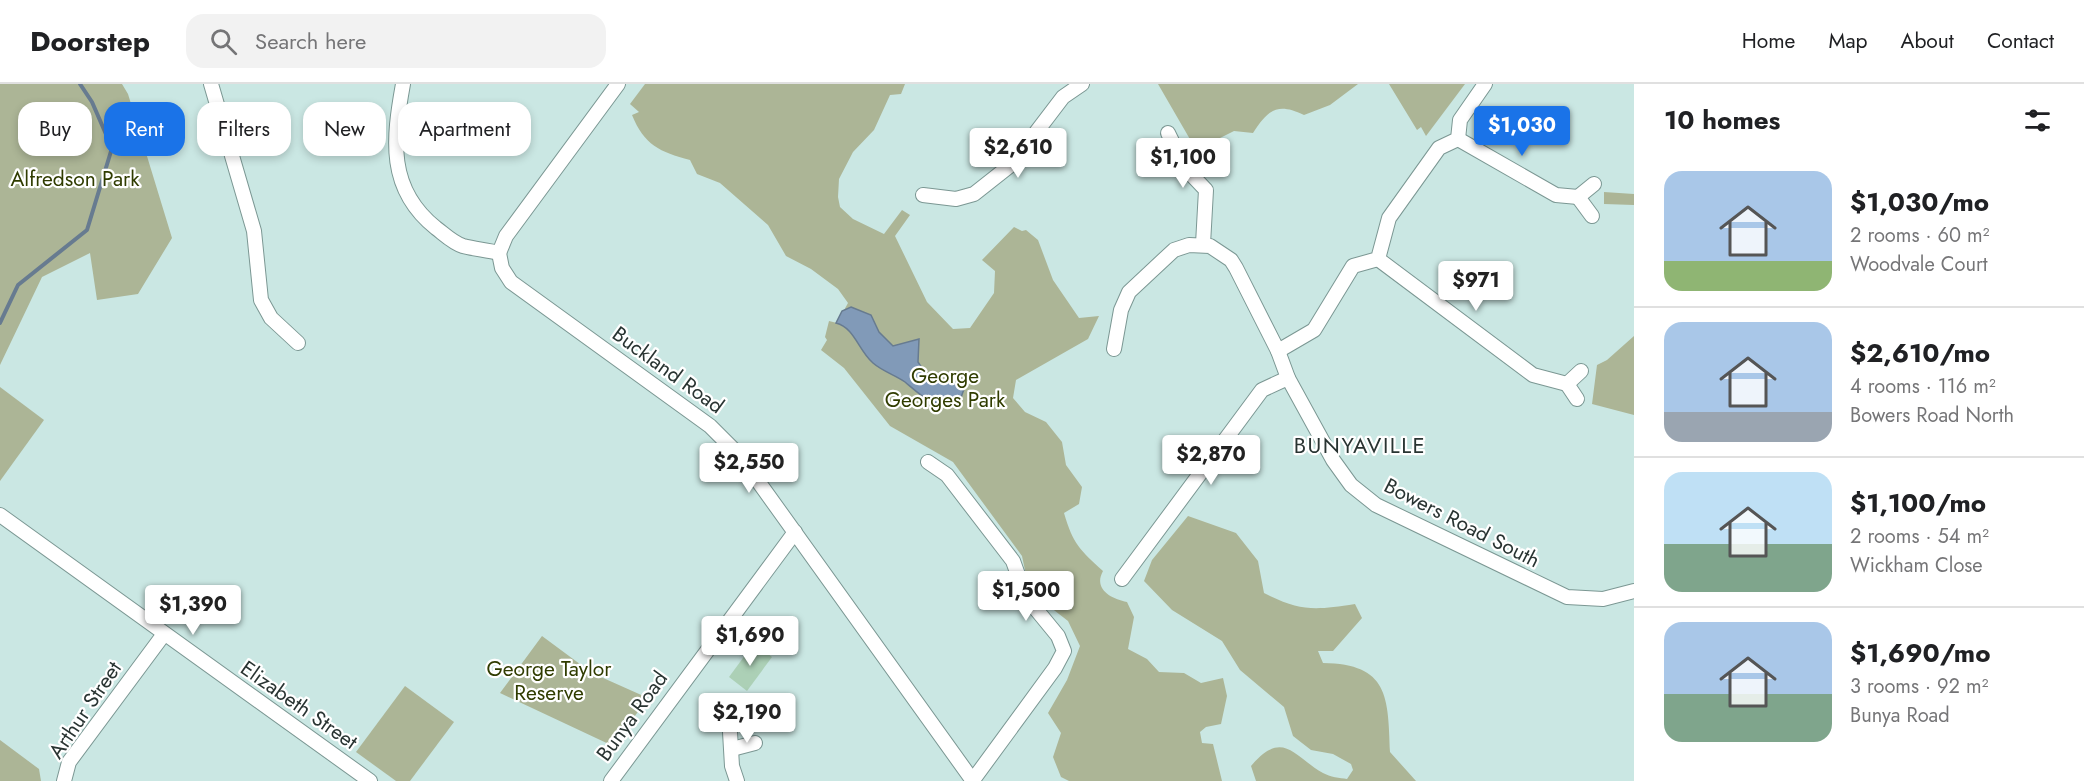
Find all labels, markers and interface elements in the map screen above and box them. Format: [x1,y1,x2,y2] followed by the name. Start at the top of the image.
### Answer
[186,14,606,68] search box
[30,21,150,62] text: Doorstep
[207,25,240,58] icon: search
[255,25,366,57] text: Search here
[1742,26,1795,56] text: Home
[1828,26,1868,56] text: Map
[1901,26,1954,56] text: About
[1987,26,2054,56] text: Contact
[1664,101,1780,139] text: 10 homes
[18,102,92,156] chip: Buy
[104,102,185,156] chip: Rent
[197,102,291,156] chip: Filters
[303,102,386,156] chip: New
[398,102,531,156] chip: Apartment
[2021,104,2054,137] icon: filters
[1473,106,1571,157] pin: $1,030
[1488,111,1556,140] text: $1,030
[969,128,1067,179] pin: $2,610
[984,133,1052,162] text: $2,610
[1134,138,1232,189] pin: $1,100
[1150,143,1216,172] text: $1,100
[10,164,140,194] park label: Alfredson Park
[1850,183,1989,221] text: $1,030/mo
[1712,195,1784,267] icon: home
[1850,221,1989,250] text: 2 rooms · 60 m²
[1850,250,1988,279] text: Woodvale Court
[1440,261,1512,312] pin: $971
[1452,266,1500,295] text: $971
[606,319,730,421] street label: Buckland Road
[1850,334,1990,372] text: $2,610/mo
[1712,346,1784,418] icon: home
[885,361,1006,415] park label: George Georges Park
[1850,372,1996,401] text: 4 rooms · 116 m²
[1850,401,2014,430] text: Bowers Road North
[1294,429,1426,461] district label: BUNYAVILLE
[1162,435,1260,486] pin: $2,870
[1176,440,1246,469] text: $2,870
[700,443,798,494] pin: $2,550
[713,448,785,477] text: $2,550
[1379,471,1545,575] street label: Bowers Road South
[1850,484,1986,522] text: $1,100/mo
[1712,496,1784,568] icon: home
[1850,522,1989,551] text: 2 rooms · 54 m²
[1850,551,1983,580] text: Wickham Close
[977,571,1075,622] pin: $1,500
[992,576,1060,605] text: $1,500
[144,585,242,636] pin: $1,390
[159,590,227,619] text: $1,390
[701,616,799,667] pin: $1,690
[715,621,785,650] text: $1,690
[1850,634,1990,672] text: $1,690/mo
[1712,646,1784,718] icon: home
[234,653,364,757] street label: Elizabeth Street
[487,654,612,708] park label: George Taylor Reserve
[41,655,129,765] street label: Arthur Street
[589,665,675,767] street label: Bunya Road
[1850,672,1988,701] text: 3 rooms · 92 m²
[698,693,796,744] pin: $2,190
[713,698,781,727] text: $2,190
[1850,701,1950,730] text: Bunya Road

